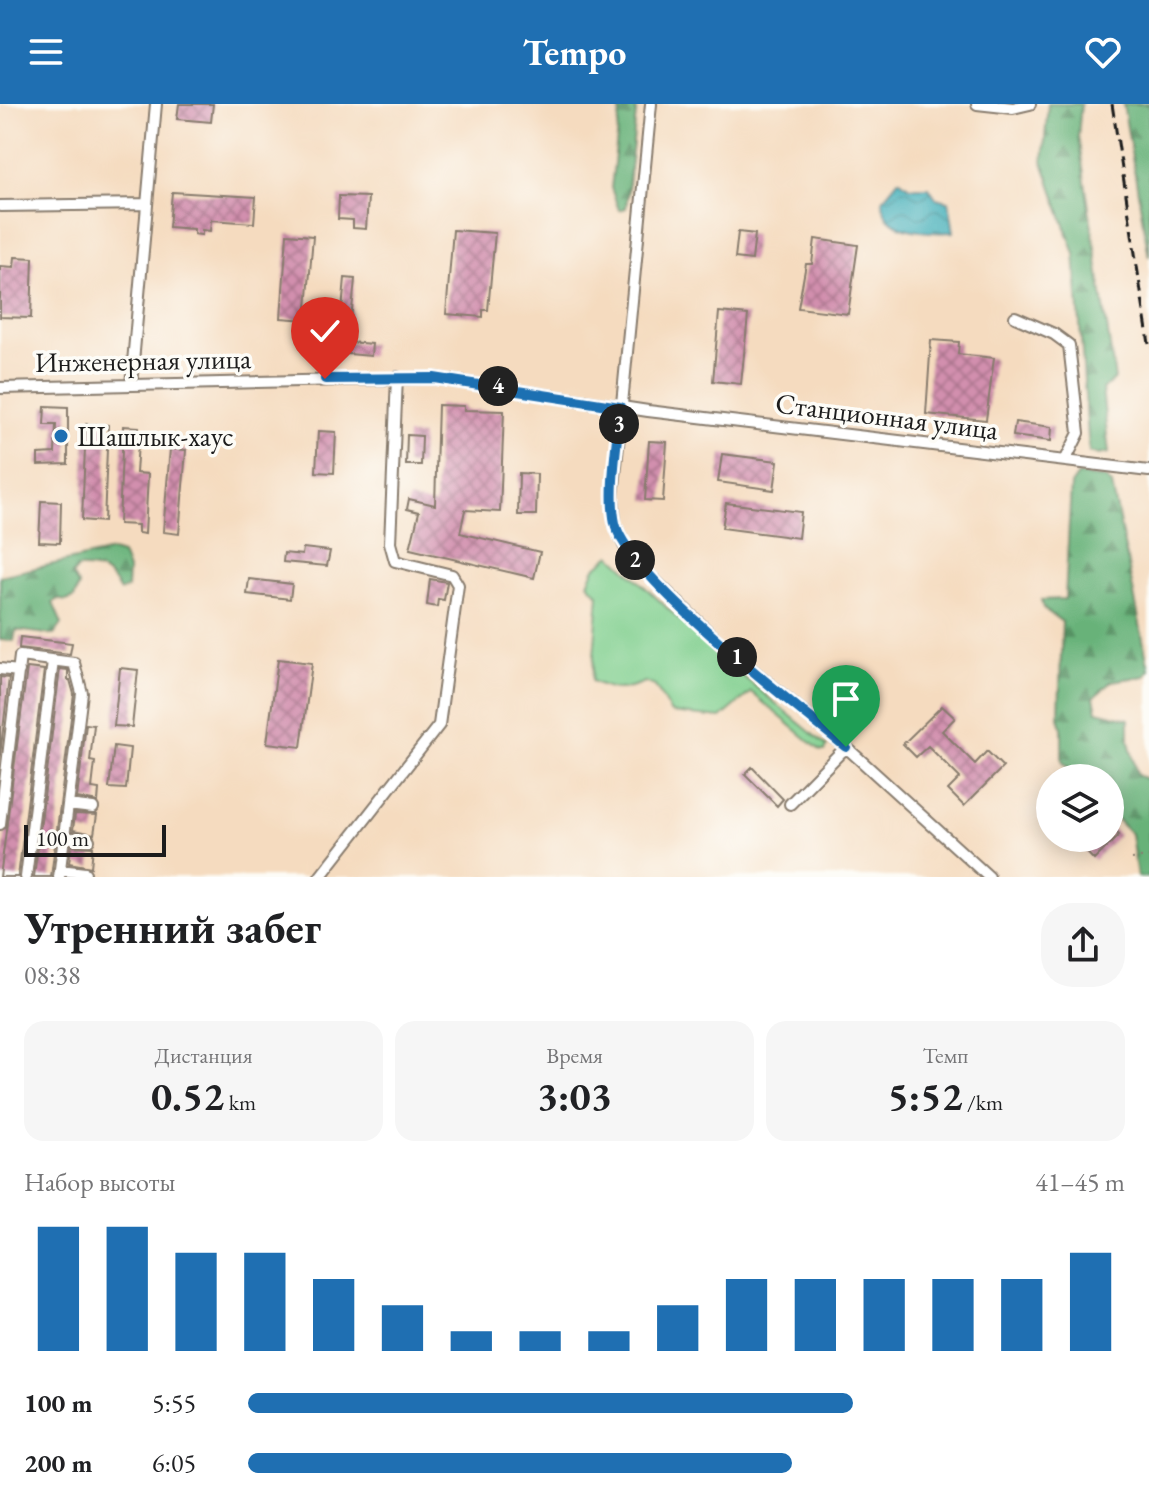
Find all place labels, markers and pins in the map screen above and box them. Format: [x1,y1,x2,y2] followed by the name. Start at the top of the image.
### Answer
[291,297,359,379] pin
[478,366,518,406] pin: 4
[599,404,639,444] pin: 3
[77,418,234,454] place label: Шашлык-хаус
[52,427,70,445] marker: Шашлык-хаус
[615,540,655,580] pin: 2
[717,637,757,677] pin: 1
[812,665,880,747] pin

